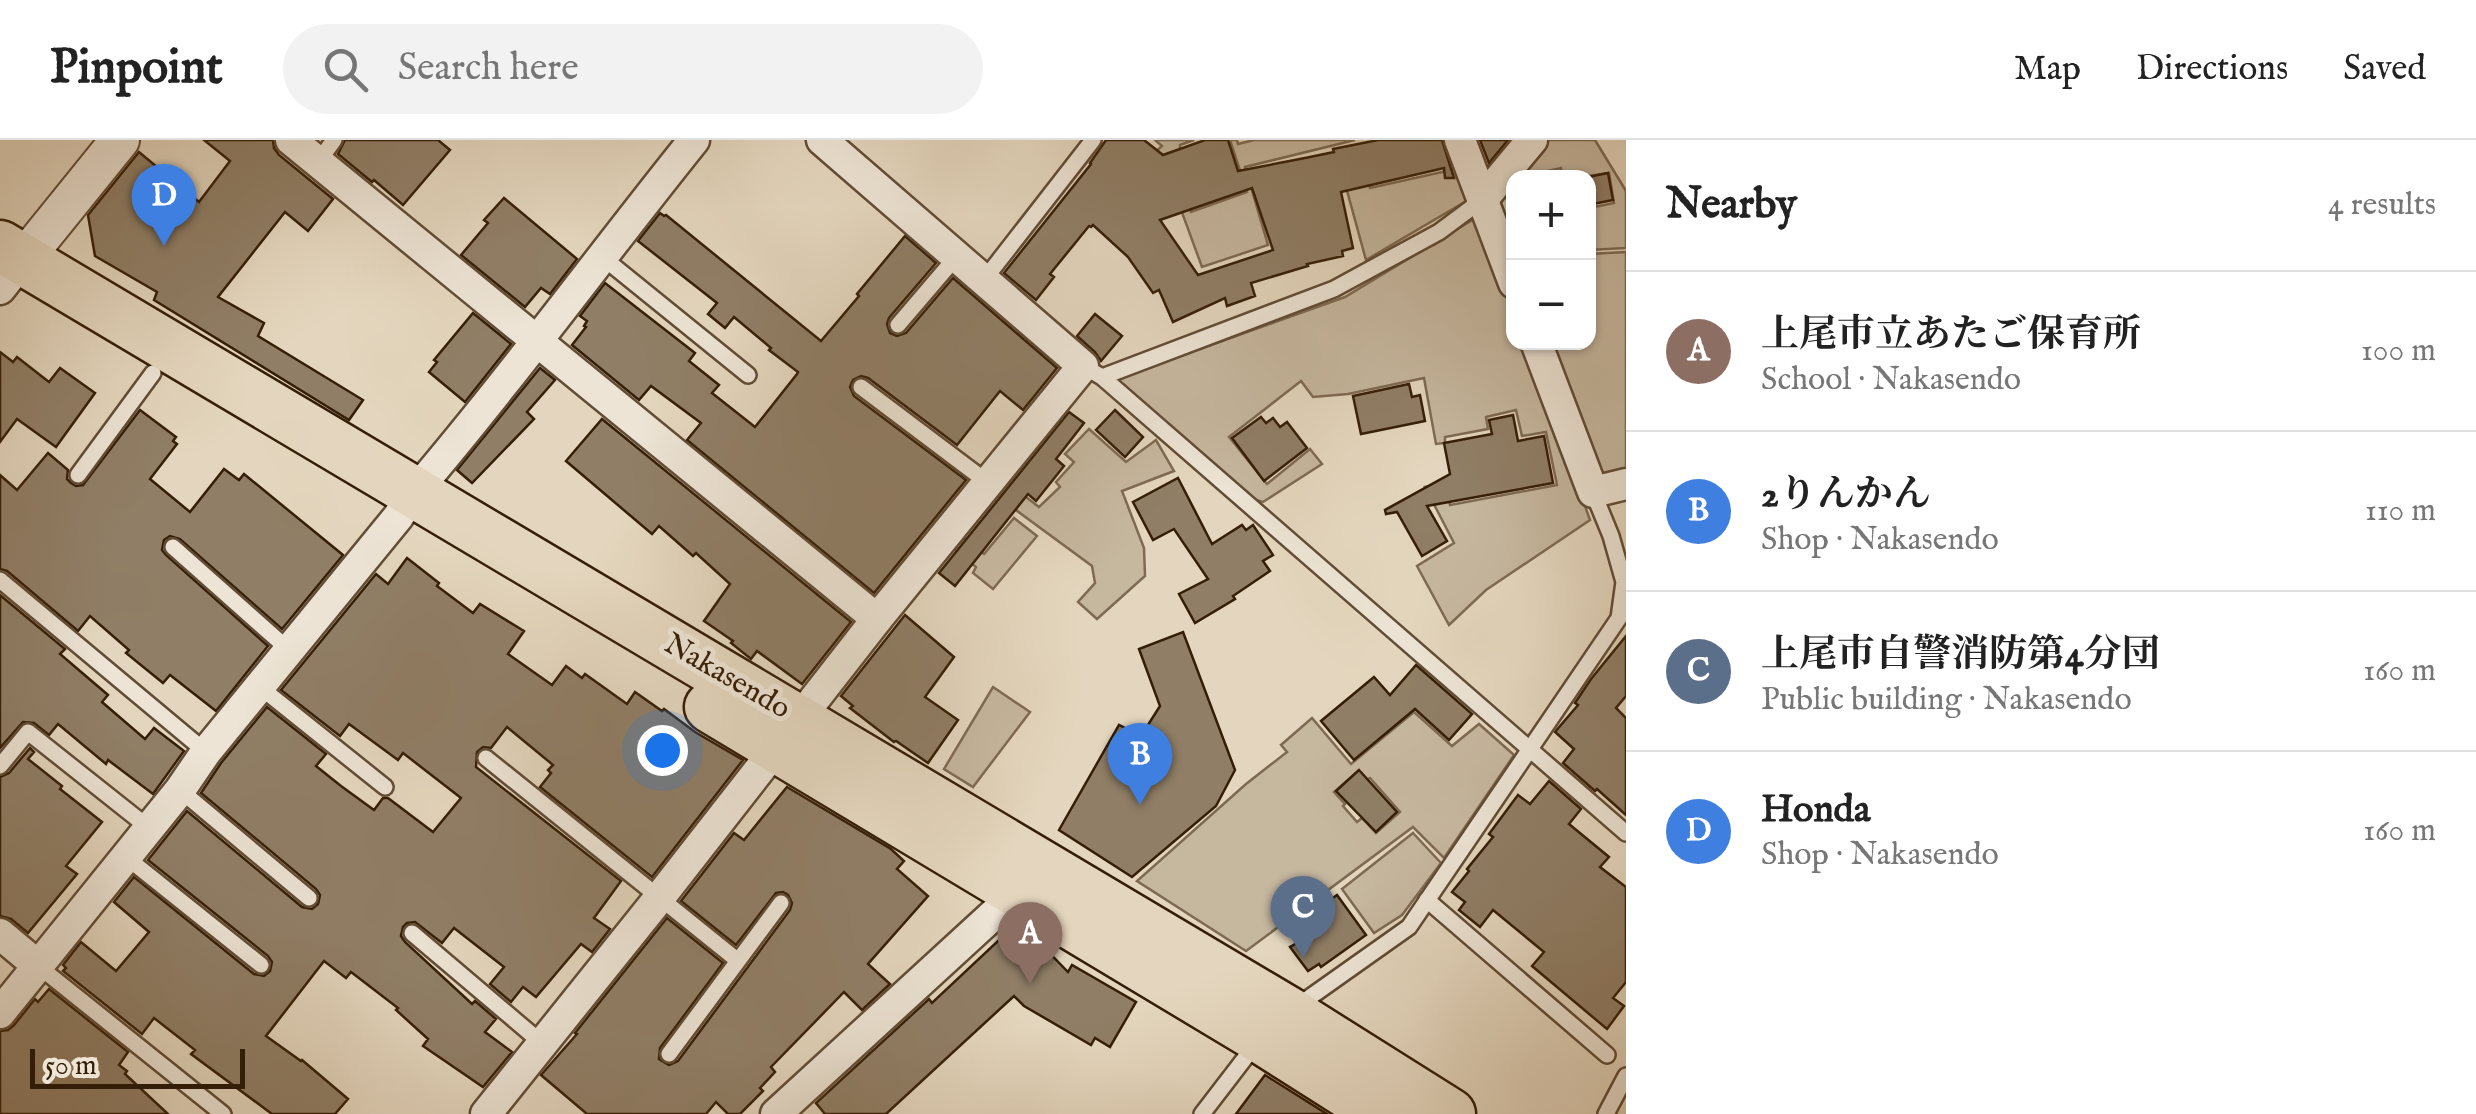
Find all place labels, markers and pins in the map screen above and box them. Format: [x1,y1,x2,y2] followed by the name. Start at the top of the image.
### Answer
[132,163,196,246] pin: D
[1108,722,1172,805] pin: B
[1270,876,1336,958] pin: C
[998,902,1062,984] pin: A

